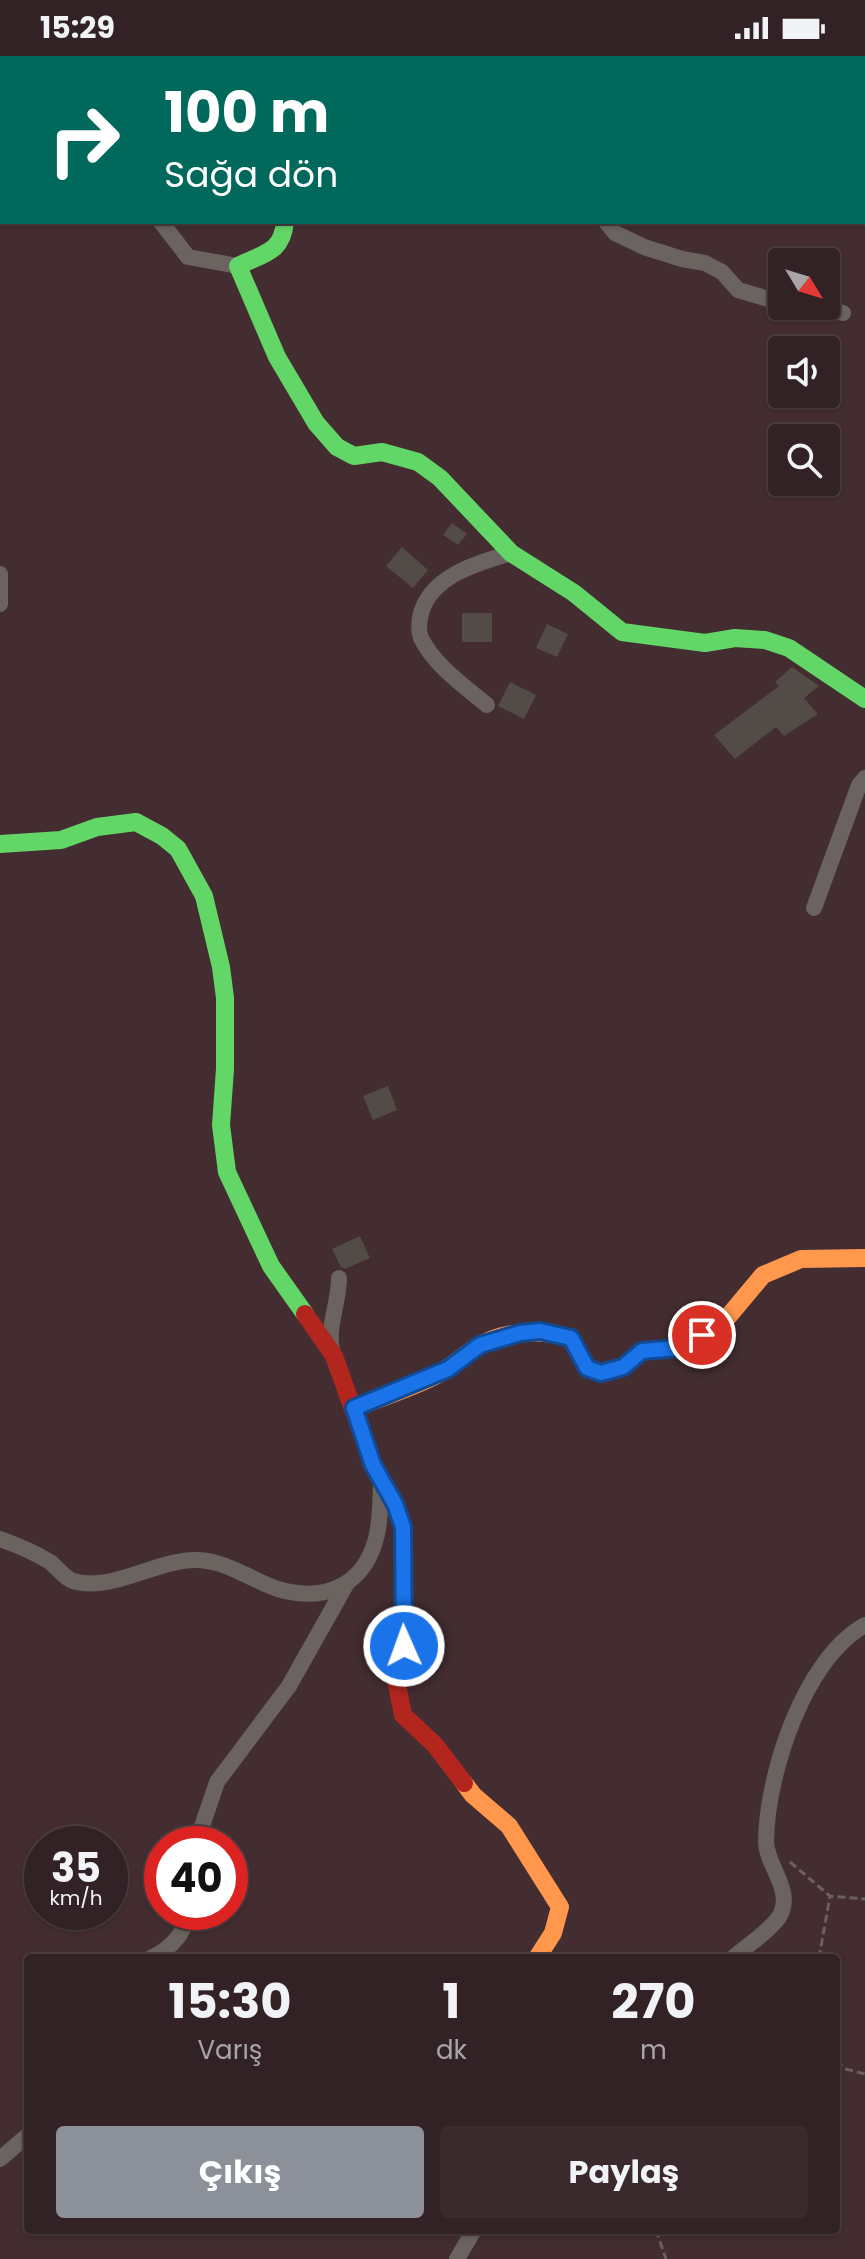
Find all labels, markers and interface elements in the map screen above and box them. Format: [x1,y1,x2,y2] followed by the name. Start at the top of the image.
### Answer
[40,6,115,49] text: 15:29
[164,73,329,152] text: 100 m
[32,88,136,192] icon: right
[164,149,338,200] text: Sağa dön
[768,248,840,320] north arrow
[768,248,840,496] map controls
[768,336,840,408] button: sound
[768,424,840,496] button: search
[668,1301,736,1369] pin
[680,1313,724,1357] icon: arrive
[362,1604,446,1688] position arrow
[144,1826,248,1930] speed limit sign: 40
[51,1840,101,1896] text: 35
[49,1884,103,1912] text: km/h
[168,1968,292,2035] text: 15:30
[442,1968,460,2035] text: 1
[611,1968,696,2035] text: 270
[198,2032,262,2068] text: Varış
[436,2032,467,2068] text: dk
[640,2032,667,2068] text: m
[56,2126,424,2218] button: Çıkış
[440,2126,808,2218] button: Paylaş

